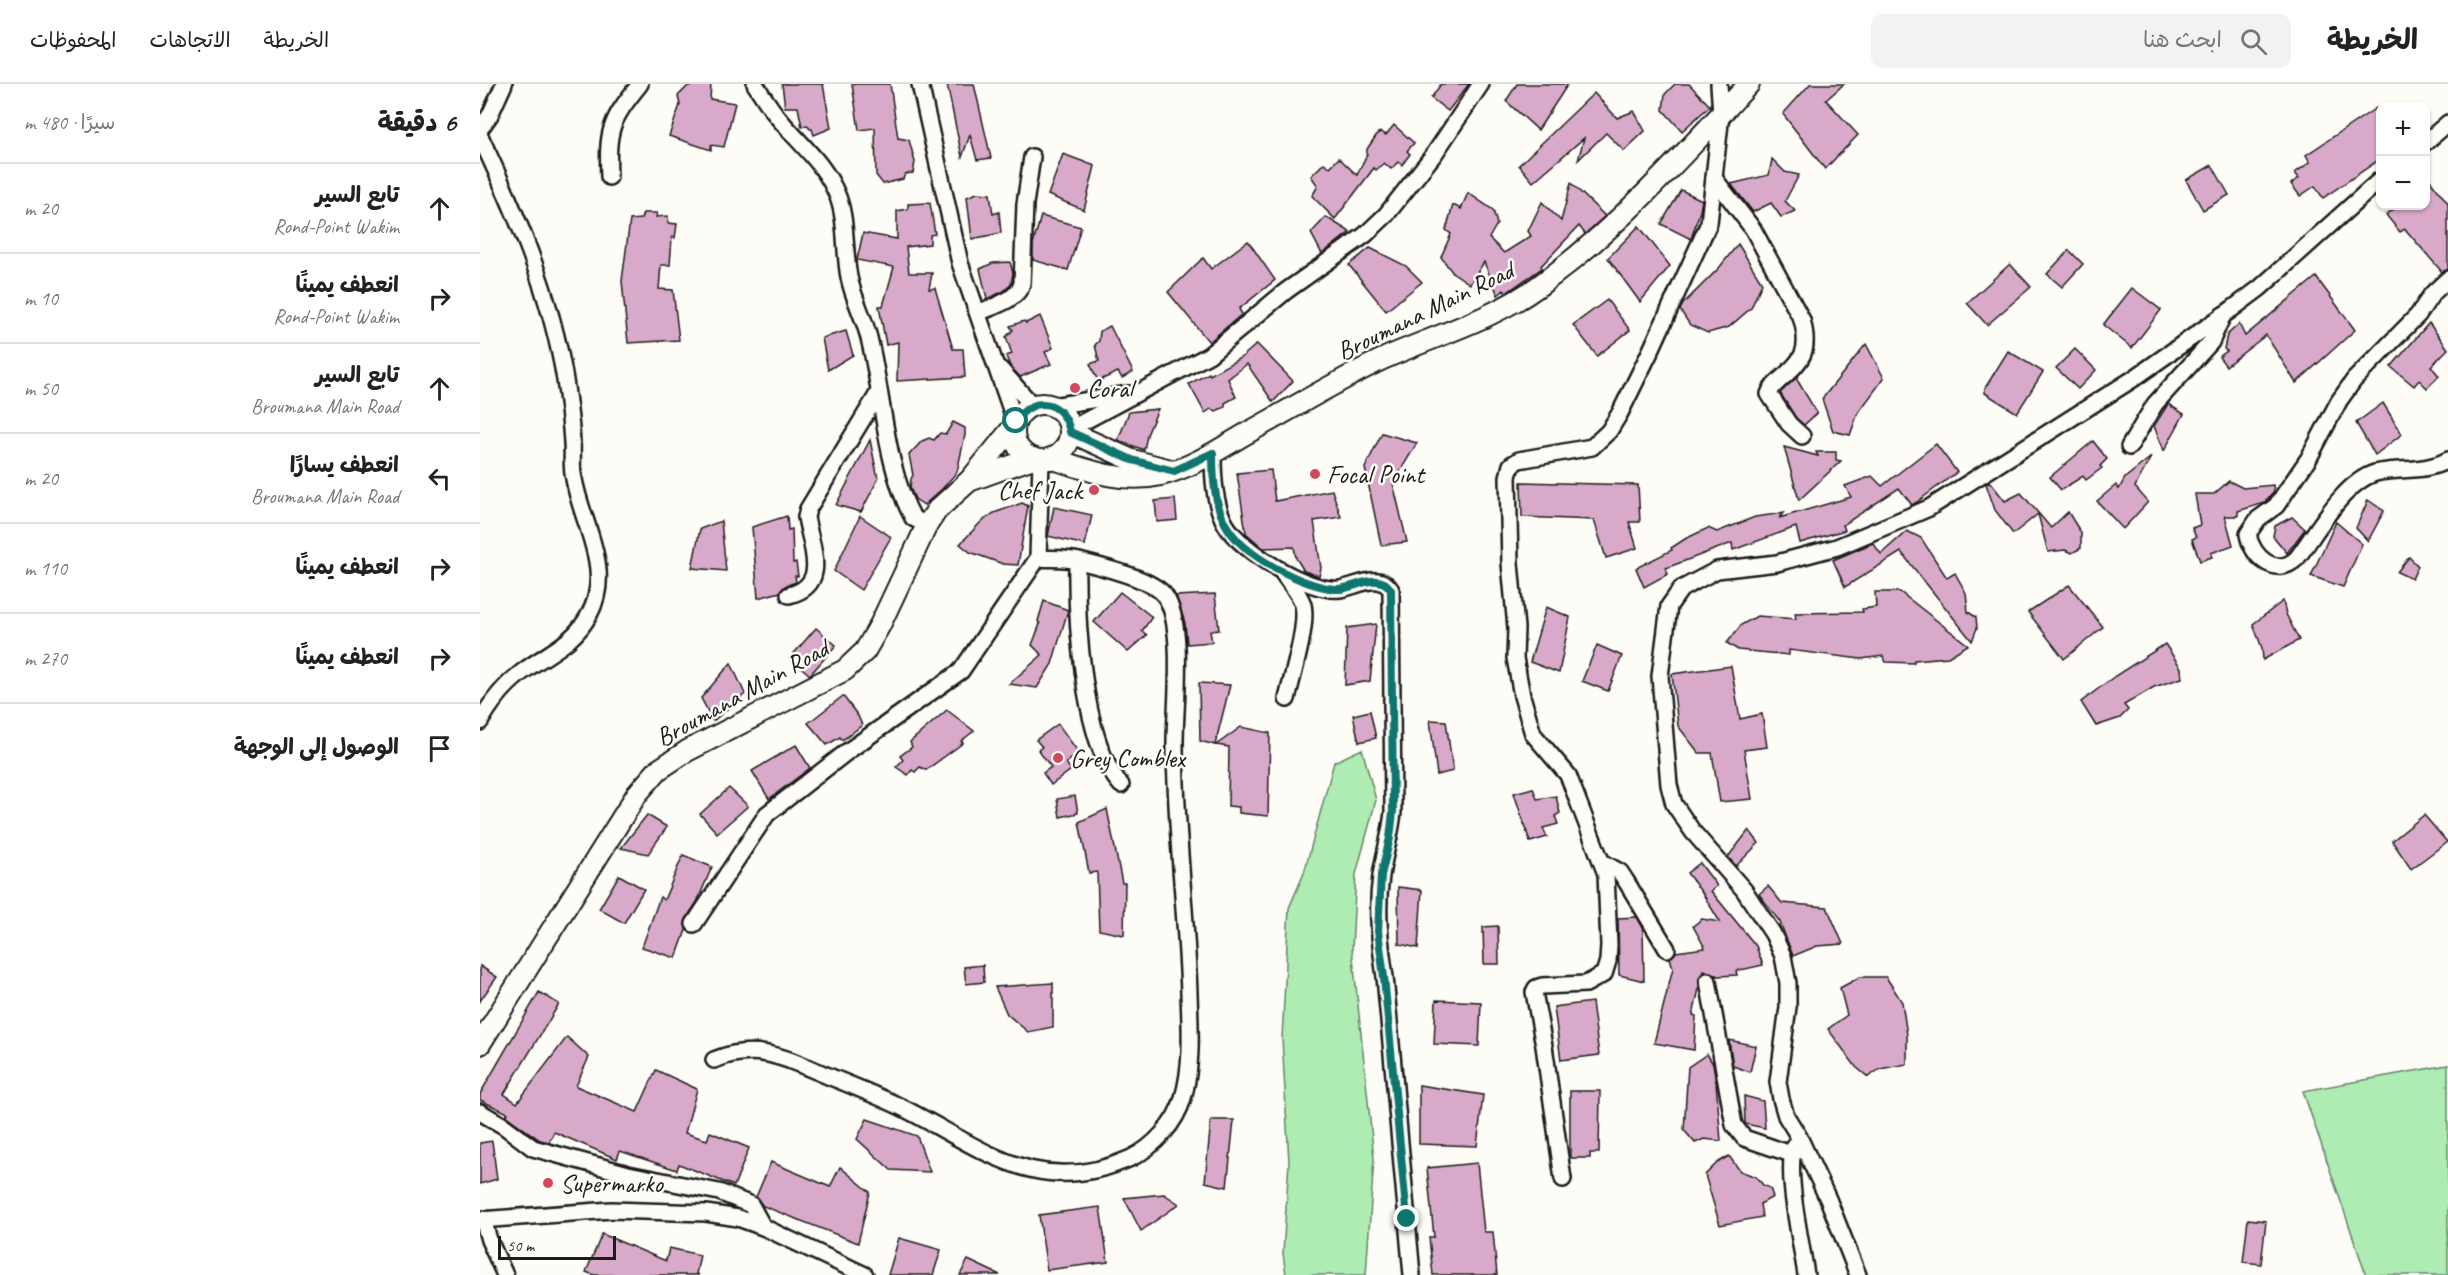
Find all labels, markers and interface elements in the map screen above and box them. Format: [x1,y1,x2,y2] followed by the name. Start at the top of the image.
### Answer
[1871,14,2291,68] search box
[2327,22,2418,57] text: الخريطة
[2237,25,2270,58] icon: search
[2143,26,2222,54] text: ابحث هنا
[30,27,116,53] text: المحفوظات
[149,27,231,53] text: الاتجاهات
[264,27,329,53] text: الخريطة
[2376,102,2430,210] map controls
[2376,102,2430,156] button: +
[377,106,456,139] text: 6 دقيقة
[24,110,115,135] text: سيرًا · 480 m
[2376,156,2430,210] button: −
[315,181,399,209] text: تابع السير
[423,192,456,225] icon: ahead
[24,196,58,221] text: 20 m
[273,214,399,239] text: Rond-Point Wakim
[1331,252,1522,368] street label: Broumana Main Road
[295,271,399,299] text: انعطف يمينًا
[423,282,456,315] icon: right
[24,286,58,311] text: 10 m
[273,304,399,329] text: Rond-Point Wakim
[315,361,399,389] text: تابع السير
[423,372,456,405] icon: ahead
[1087,372,1137,405] place label: Coral
[24,376,58,401] text: 50 m
[1068,381,1082,395] marker: Coral
[251,394,399,419] text: Broumana Main Road
[1002,407,1028,433] route start
[290,451,399,479] text: انعطف يسارًا
[1327,458,1426,491] place label: Focal Point
[423,462,456,495] icon: left
[24,466,58,491] text: 20 m
[1308,467,1322,481] marker: Focal Point
[998,474,1085,507] place label: Chef Jack
[1087,483,1101,497] marker: Chef Jack
[251,484,399,509] text: Broumana Main Road
[423,552,456,585] icon: right
[295,553,399,581] text: انعطف يمينًا
[24,556,67,581] text: 110 m
[650,630,837,754] street label: Broumana Main Road
[423,642,456,675] icon: right
[295,643,399,671] text: انعطف يمينًا
[24,646,67,671] text: 270 m
[423,732,456,765] icon: arrive
[234,733,399,761] text: الوصول إلى الوجهة
[1070,742,1187,775] place label: Grey Comblex
[1051,751,1065,765] marker: Grey Comblex
[560,1167,664,1200] place label: Supermarko
[541,1176,555,1190] marker: Supermarko
[1393,1205,1419,1231] route end
[498,1233,616,1260] scale bar
[507,1236,534,1256] text: 50 m

